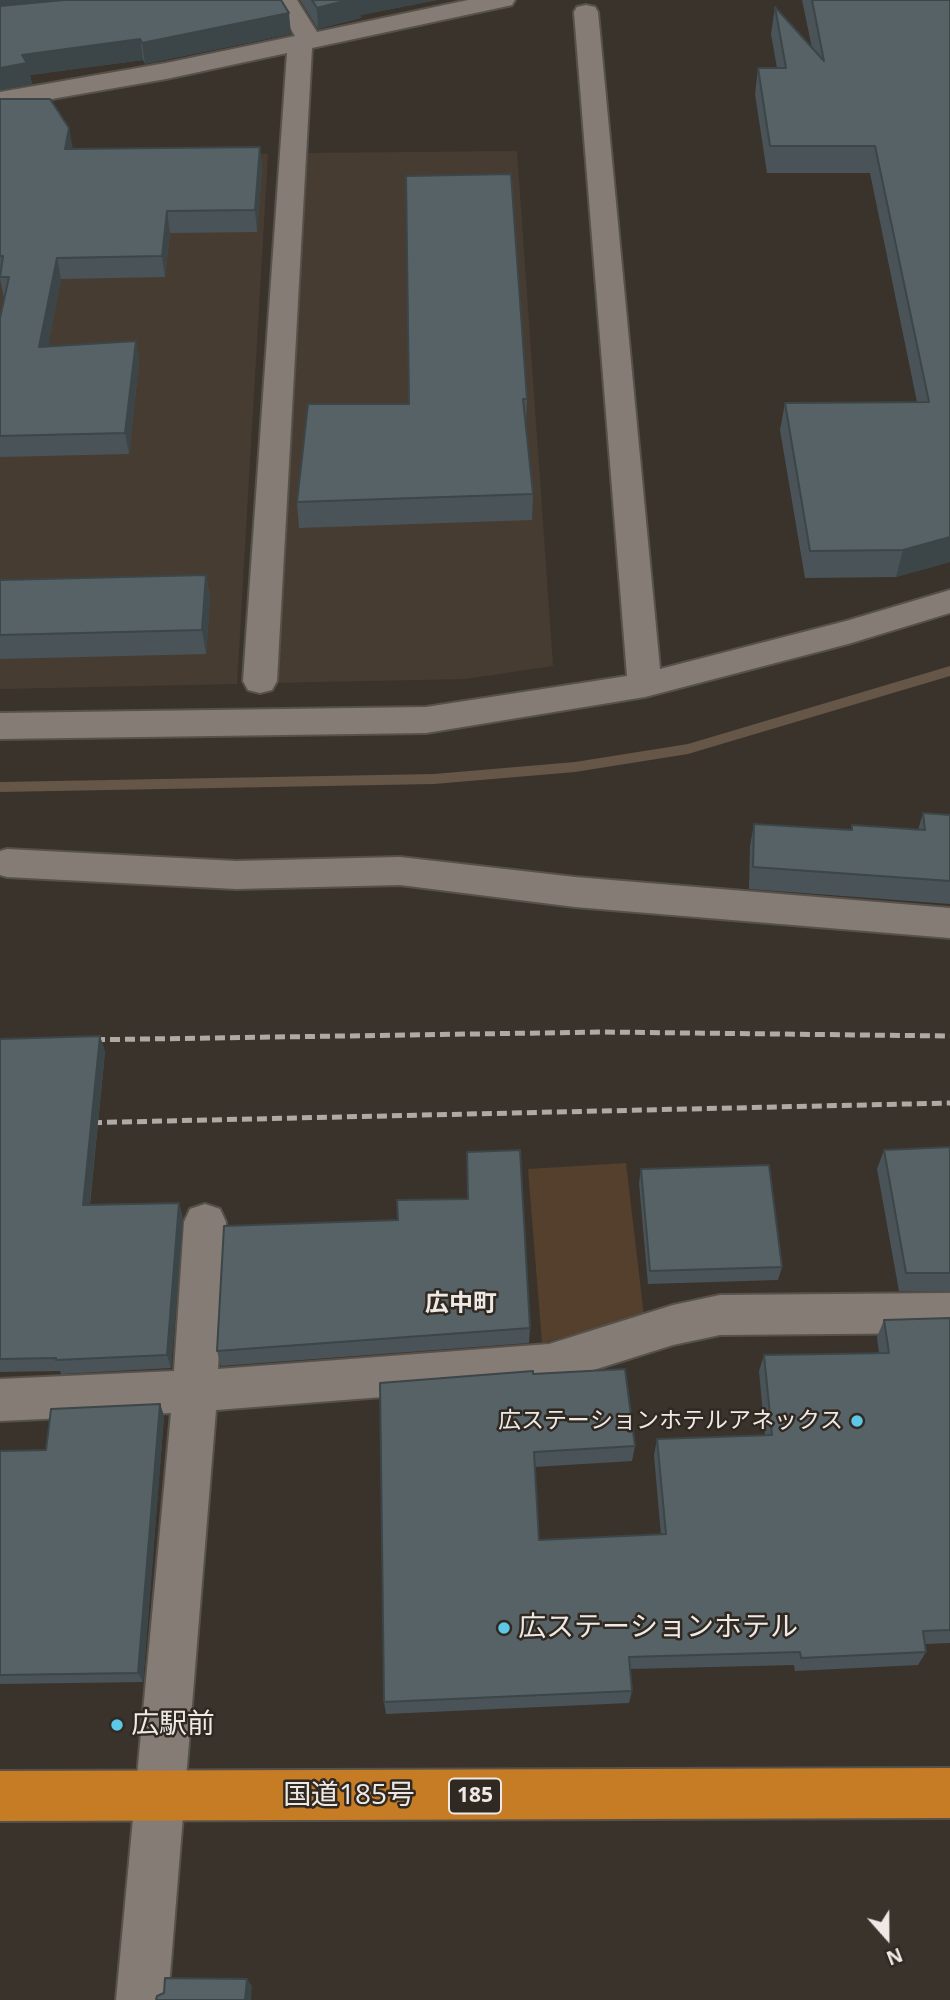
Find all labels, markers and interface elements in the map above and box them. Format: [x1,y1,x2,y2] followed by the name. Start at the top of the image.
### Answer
[425,1290,497,1318] district label: 広中町
[498,1407,843,1435] place label: 広ステーションホテルアネックス
[849,1413,865,1429] marker: 広ステーションホテルアネックス
[518,1611,798,1645] place label: 広ステーションホテル
[496,1620,512,1636] marker: 広ステーションホテル
[131,1708,215,1742] place label: 広駅前
[109,1717,125,1733] marker: 広駅前
[449,1778,501,1814] road number: 185
[283,1779,415,1813] street label: 国道185号
[852,1902,922,1972] north arrow
[883,1942,906,1972] text: N

